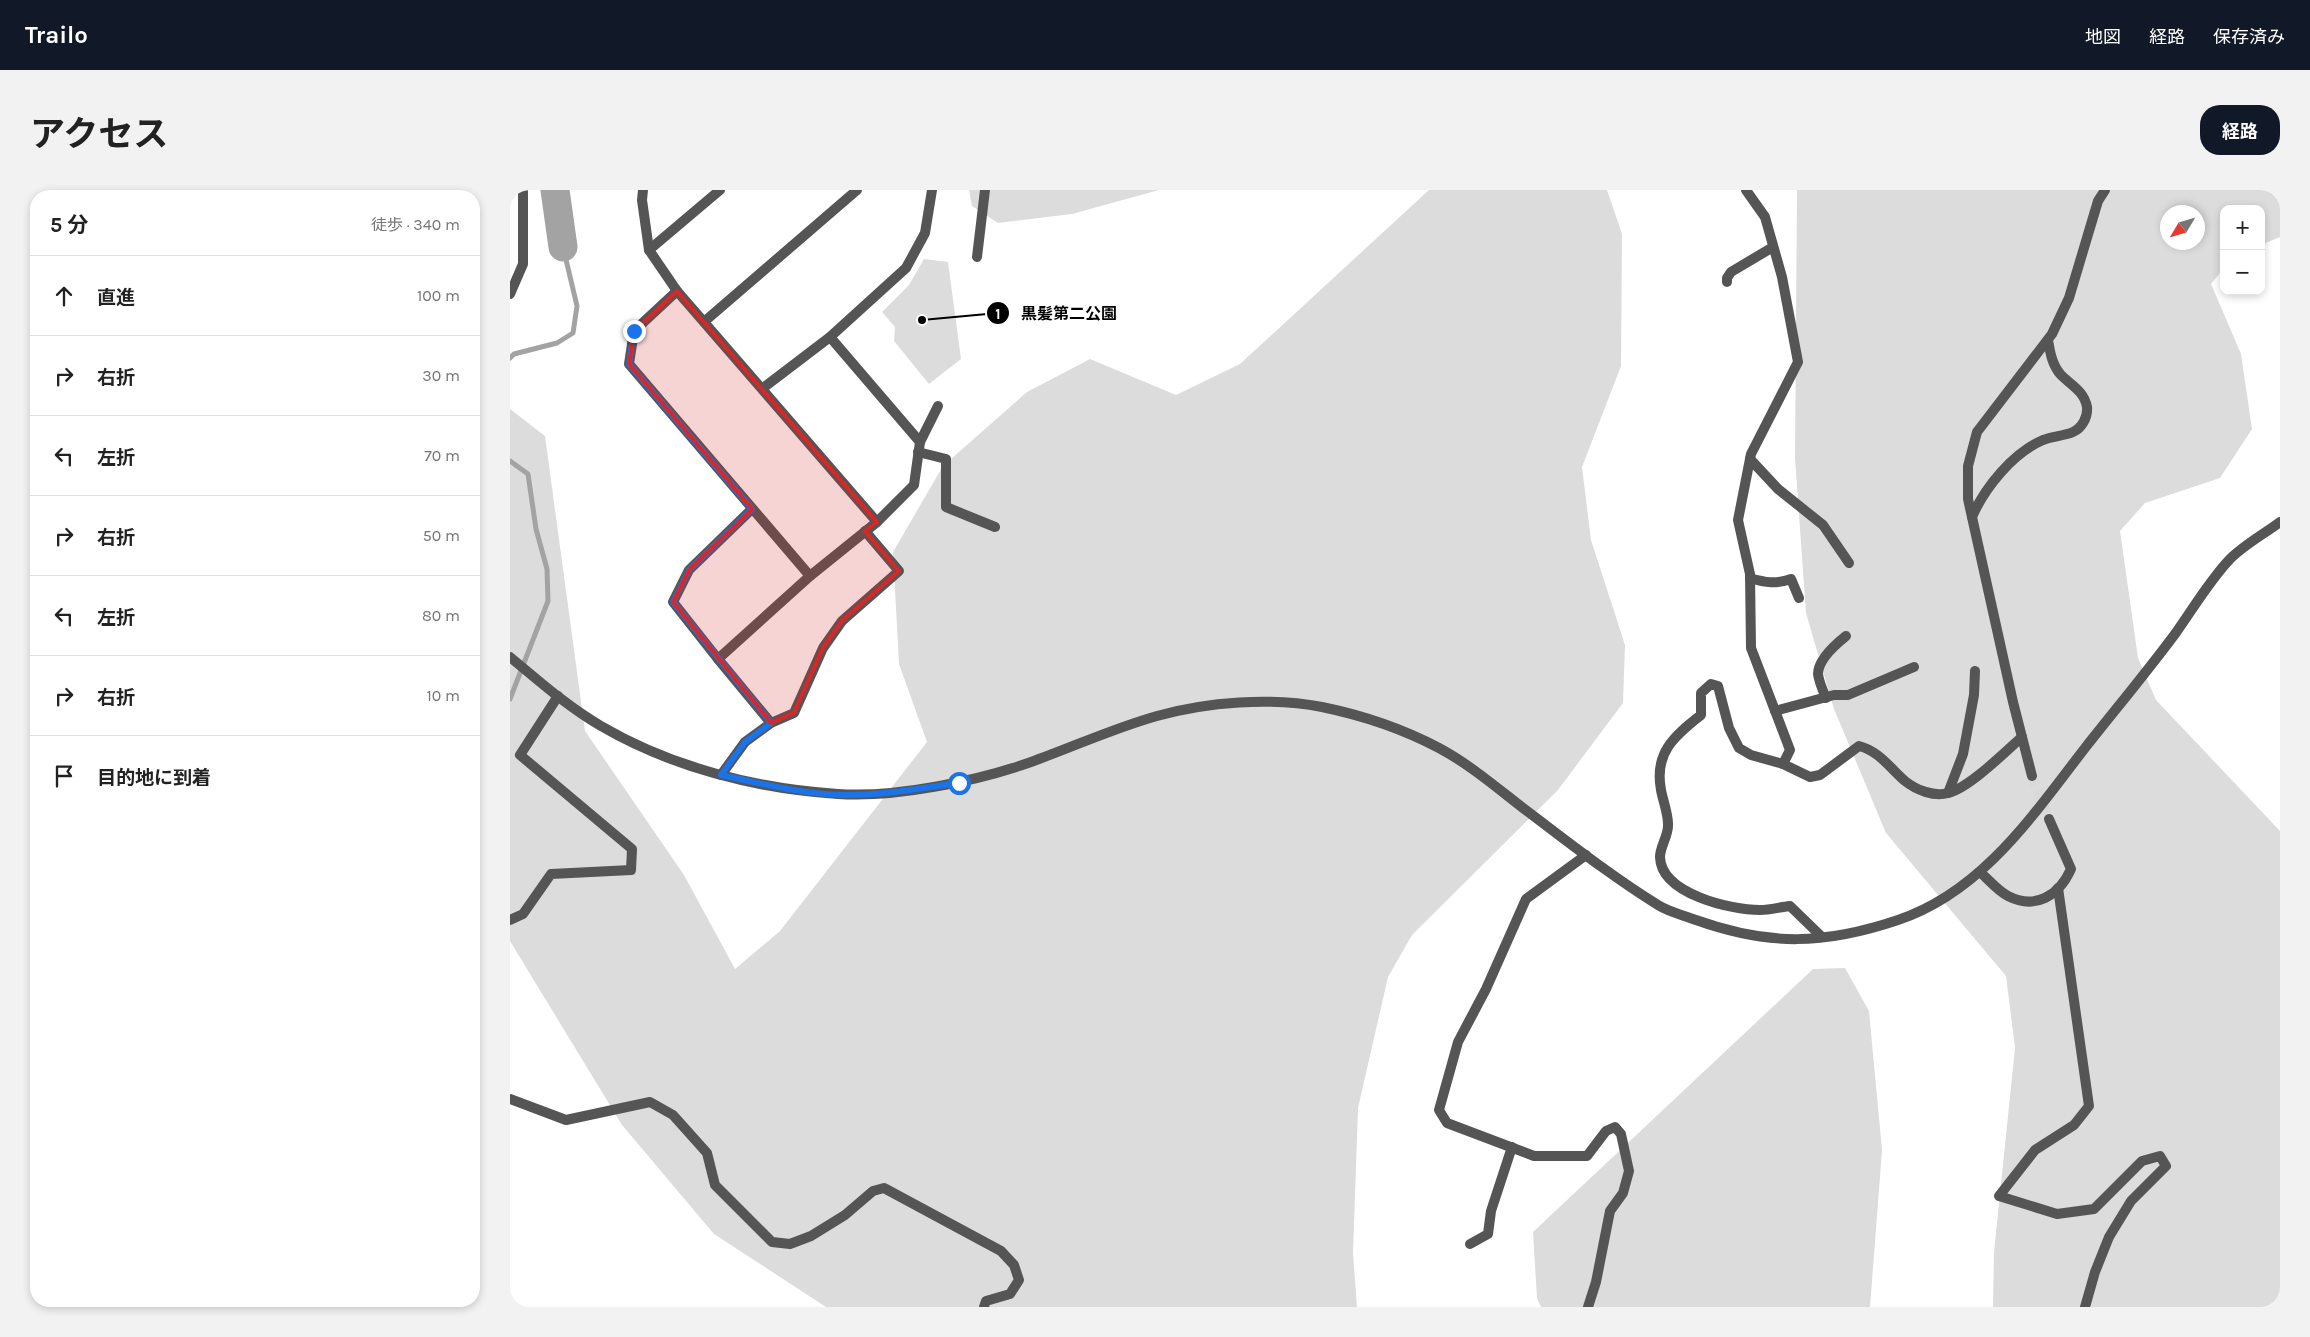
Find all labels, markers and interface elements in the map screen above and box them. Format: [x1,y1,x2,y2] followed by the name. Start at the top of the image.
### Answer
[25,21,88,49] text: Trailo
[2085,26,2121,48] text: 地図
[2149,26,2185,48] text: 経路
[2213,26,2285,48] text: 保存済み
[2200,105,2280,155] button: 経路
[30,114,168,155] text: アクセス
[2160,205,2205,250] north arrow
[2220,205,2265,295] map controls
[2220,205,2265,250] button: +
[50,213,89,237] text: 5 分
[371,215,460,234] text: 徒歩 · 340 m
[2220,250,2265,295] button: −
[50,282,78,310] icon: ahead
[417,286,460,305] text: 100 m
[97,287,135,309] text: 直進
[986,298,1127,329] callout: 黒髪第二公園
[1021,304,1117,323] text: 黒髪第二公園
[995,305,1001,323] text: 1
[623,320,646,343] route end
[50,362,78,390] icon: right
[422,366,460,385] text: 30 m
[97,367,135,389] text: 右折
[50,442,78,470] icon: left
[424,446,460,465] text: 70 m
[97,447,135,469] text: 左折
[50,522,78,550] icon: right
[423,526,460,545] text: 50 m
[97,527,135,549] text: 右折
[50,602,78,630] icon: left
[422,606,460,625] text: 80 m
[97,607,135,629] text: 左折
[50,682,78,710] icon: right
[426,686,460,705] text: 10 m
[97,687,135,709] text: 右折
[50,762,78,790] icon: arrive
[97,767,211,789] text: 目的地に到着
[948,772,971,795] route start

